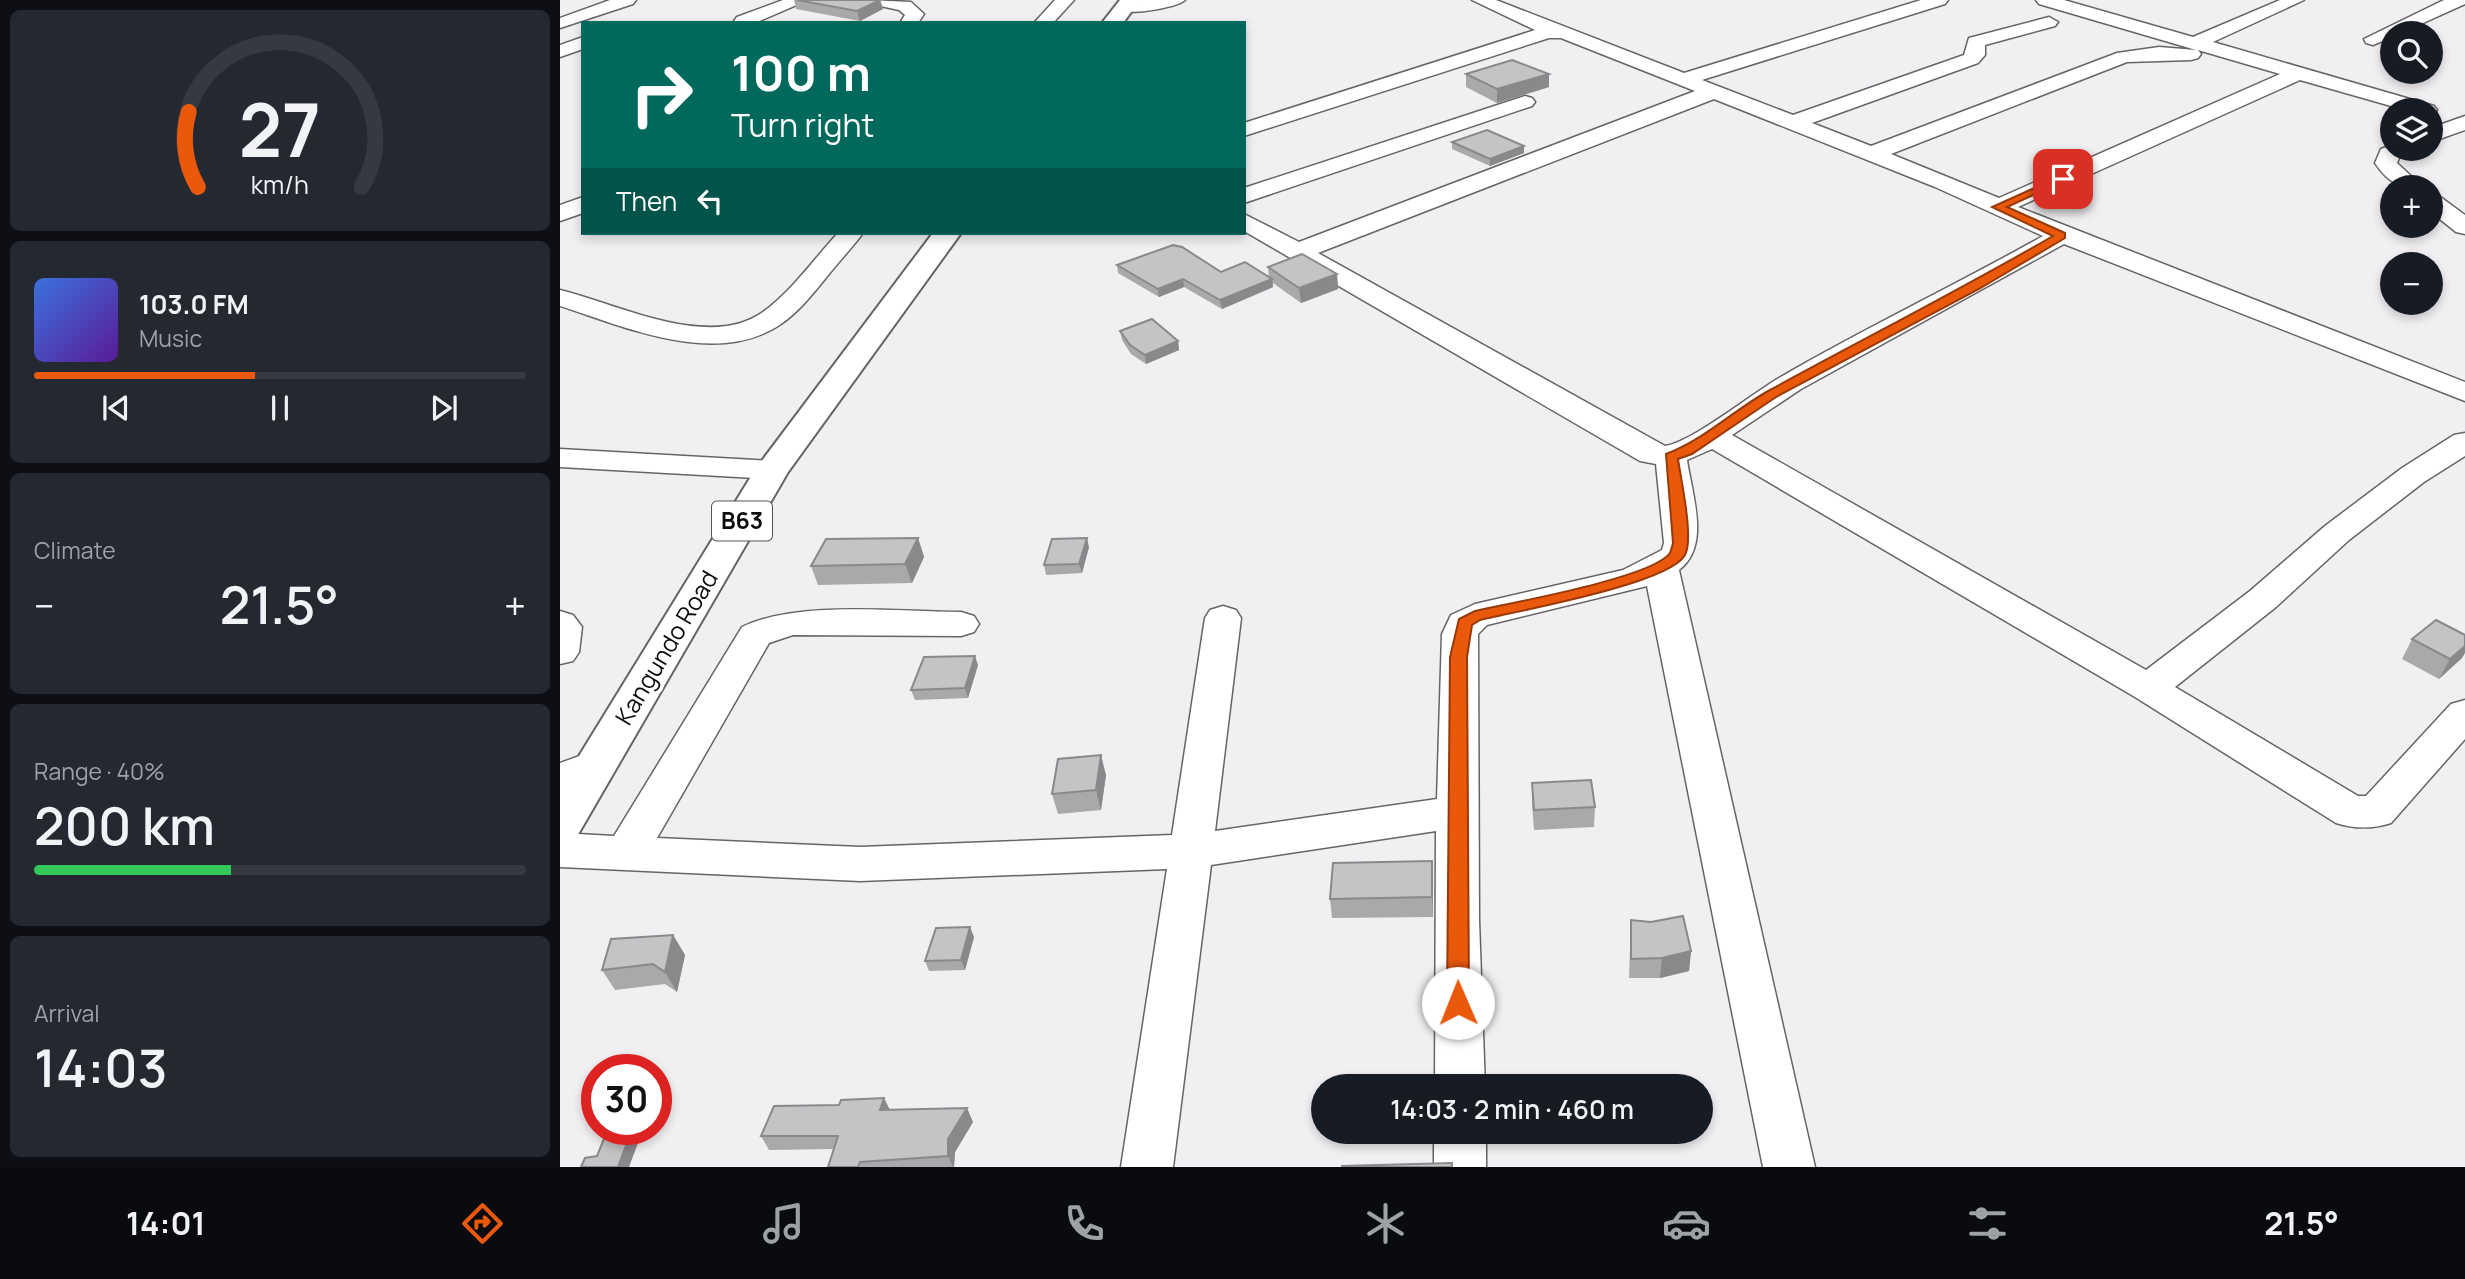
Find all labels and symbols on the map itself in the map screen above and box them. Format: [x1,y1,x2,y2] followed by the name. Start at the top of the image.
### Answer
[2033,149,2093,209] pin
[712,502,772,540] road number: B63
[607,564,725,731] street label: Kangundo Road
[1421,966,1495,1040] position arrow
[581,1054,672,1145] speed limit sign: 30

